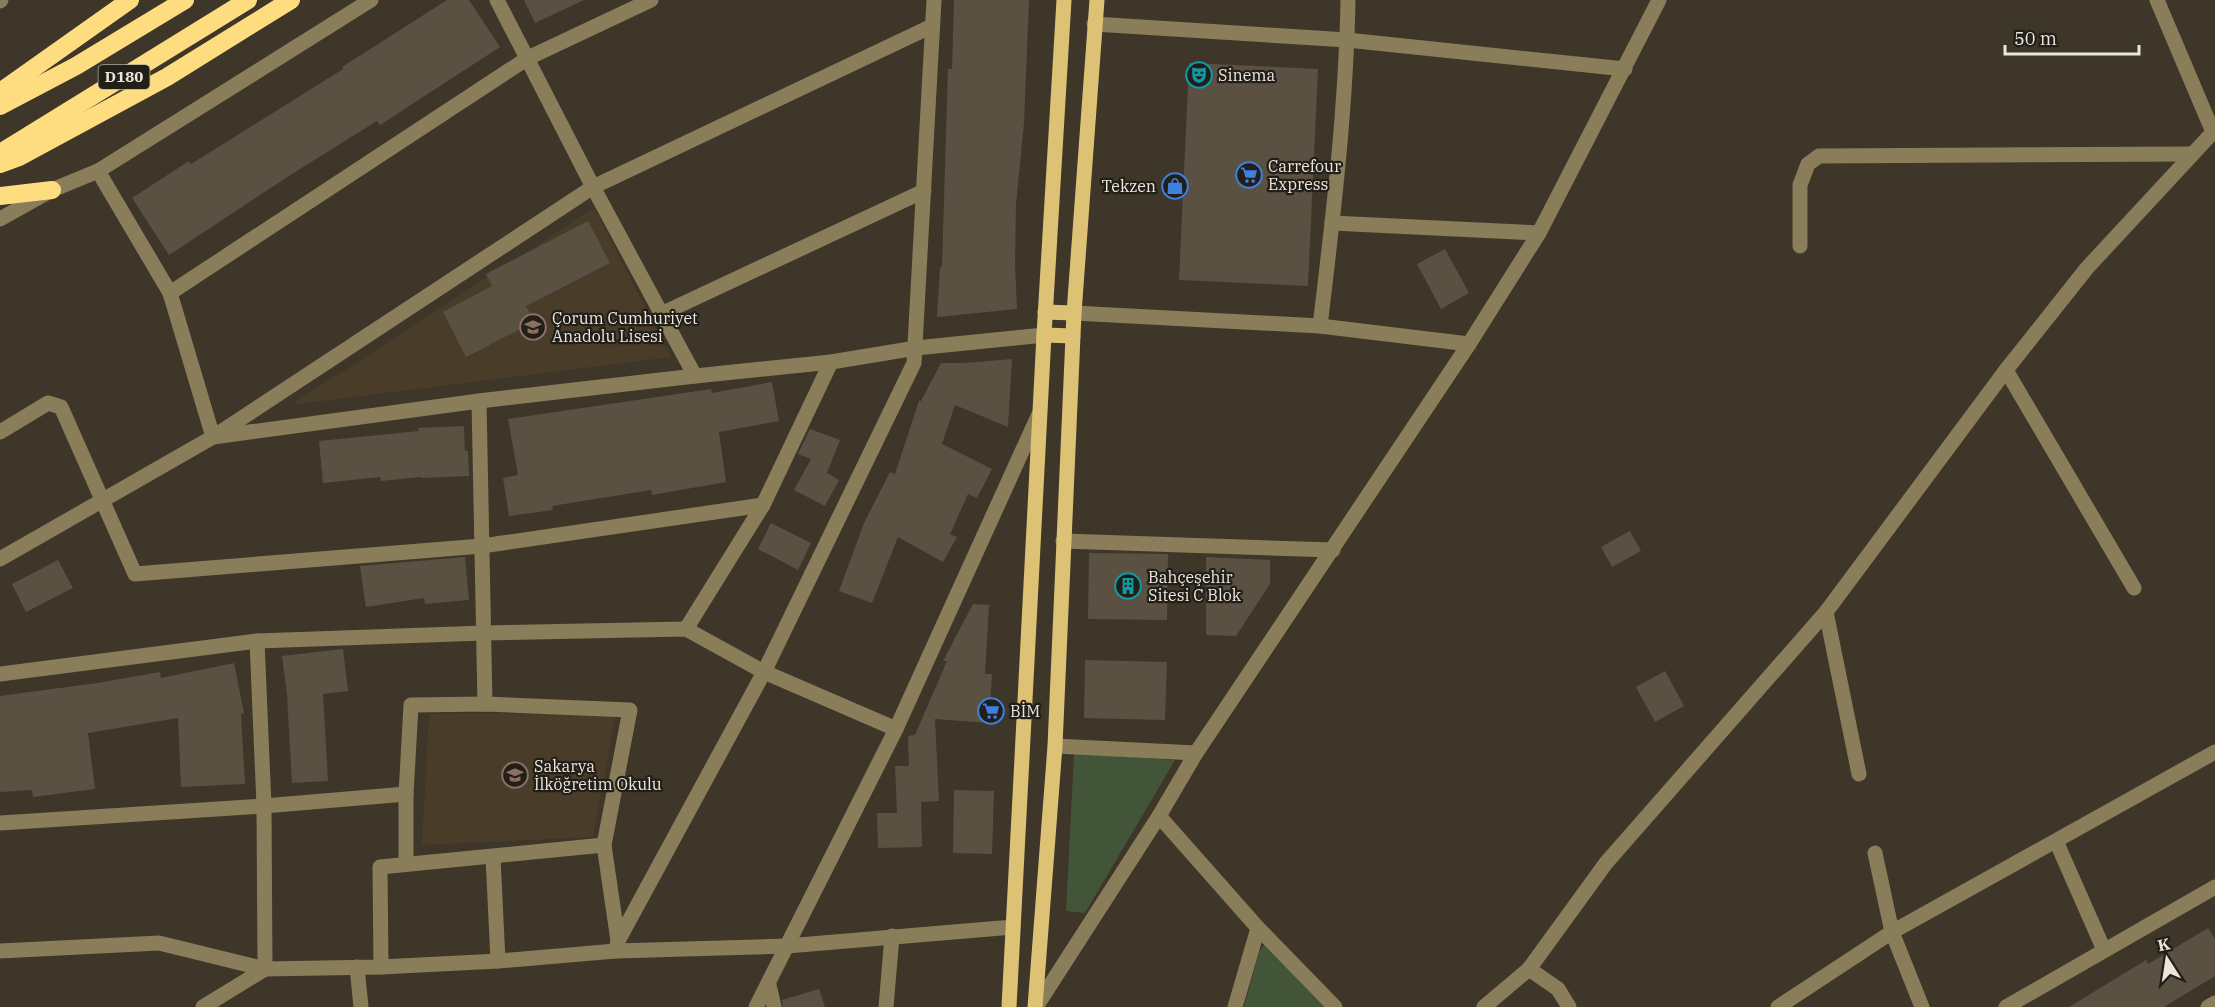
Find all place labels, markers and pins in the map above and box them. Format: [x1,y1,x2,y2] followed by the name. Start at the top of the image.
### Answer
[1184,60,1214,90] theatre icon: Sinema
[1218,65,1275,85] place label: Sinema
[1268,156,1341,194] place label: Carrefour Express
[1234,160,1264,190] supermarket icon: Carrefour Express
[1160,171,1190,201] shop icon: Tekzen
[1102,176,1156,196] place label: Tekzen
[552,308,698,346] place label: Çorum Cumhuriyet Anadolu Lisesi
[518,312,548,342] school or university icon: Çorum Cumhuriyet Anadolu Lisesi
[1148,567,1242,605] place label: Bahçeşehir Sitesi C Blok
[1113,571,1143,601] building icon: Bahçeşehir Sitesi C Blok
[976,696,1006,726] supermarket icon: BİM
[1010,701,1040,721] place label: BİM
[534,756,662,794] place label: Sakarya İlköğretim Okulu
[500,760,530,790] school or university icon: Sakarya İlköğretim Okulu

